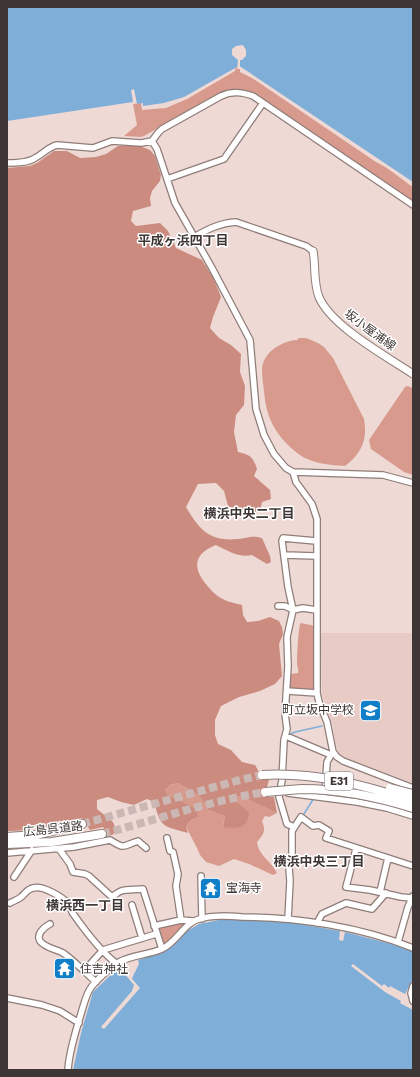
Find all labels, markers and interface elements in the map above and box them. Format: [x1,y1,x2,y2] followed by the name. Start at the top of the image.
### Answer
[137,233,229,248] district label: 平成ヶ浜四丁目
[342,307,398,353] street label: 坂小屋浦線
[203,506,295,521] district label: 横浜中央二丁目
[357,697,383,723] school or university icon: 町立坂中学校
[282,703,354,717] place label: 町立坂中学校
[325,772,353,790] road number: E31
[22,819,84,839] street label: 広島呉道路
[273,854,365,869] district label: 横浜中央三丁目
[198,875,224,901] temple icon: 宝海寺
[226,881,262,895] place label: 宝海寺
[46,898,124,913] district label: 横浜西一丁目
[51,956,77,982] temple icon: 住吉神社
[80,962,128,976] place label: 住吉神社

